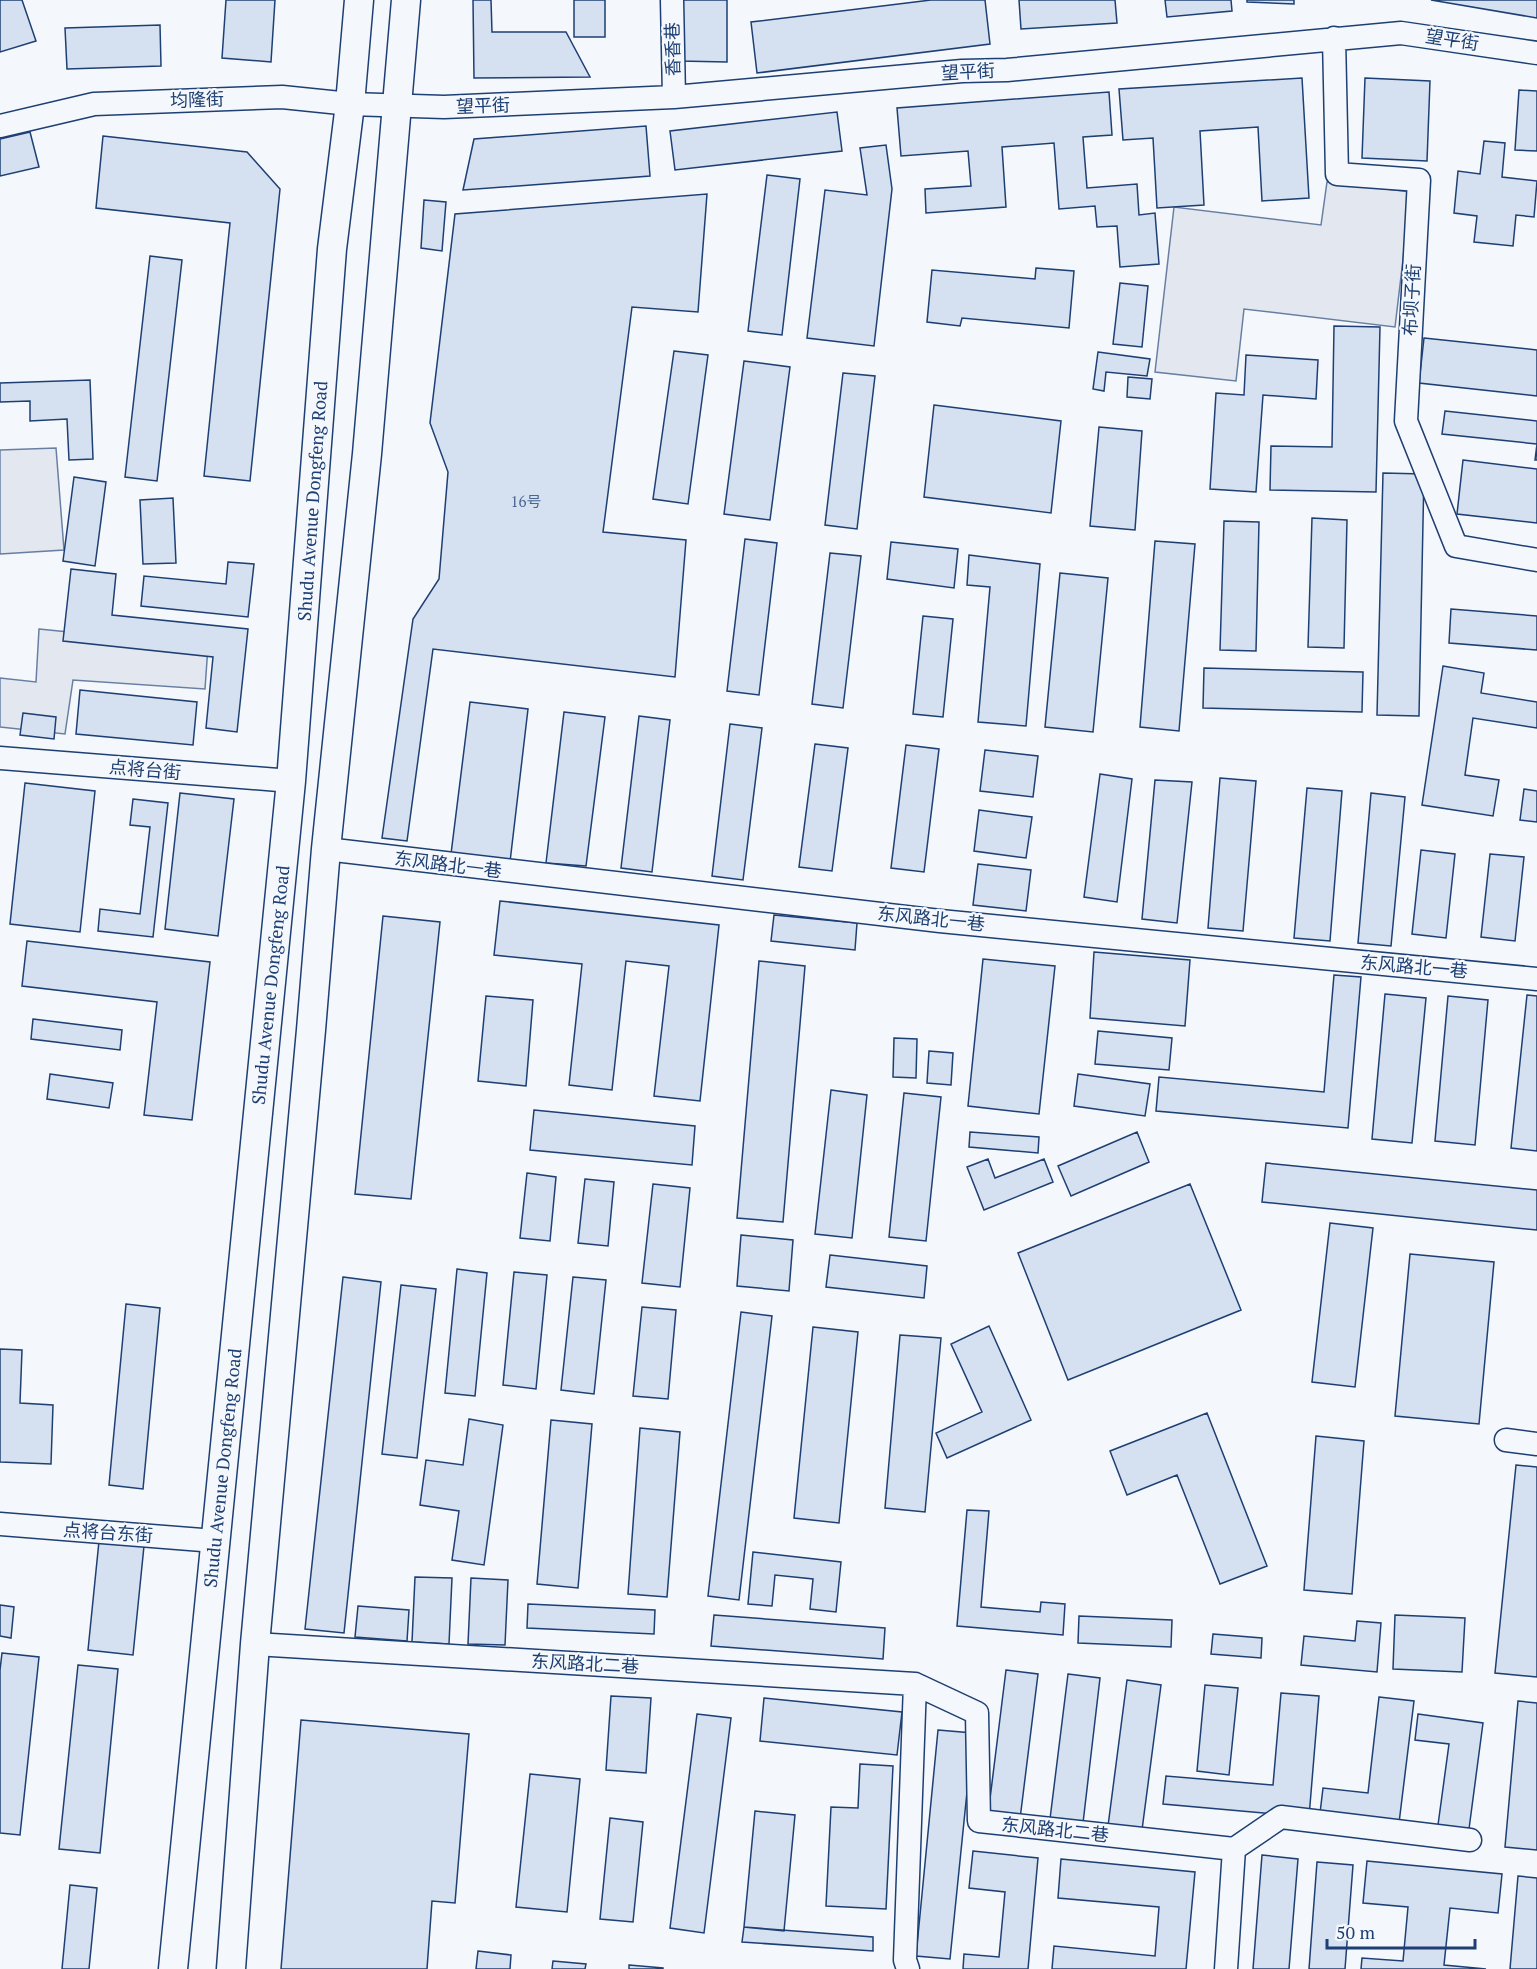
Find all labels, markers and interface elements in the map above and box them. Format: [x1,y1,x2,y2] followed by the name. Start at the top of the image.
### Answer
[660,22,684,76] street label: 香香巷
[1424,23,1481,55] street label: 望平街
[940,58,996,84] street label: 望平街
[170,86,224,112] street label: 均隆街
[456,92,510,118] street label: 望平街
[1397,263,1425,337] street label: 布坝子街
[292,380,332,622] street label: Shudu Avenue Dongfeng Road
[511,491,542,511] house number: 16号
[108,754,182,784] street label: 点将台街
[393,846,503,882] street label: 东风路北一巷
[245,864,295,1106] street label: Shudu Avenue Dongfeng Road
[876,900,986,936] street label: 东风路北一巷
[1359,949,1469,983] street label: 东风路北一巷
[197,1347,247,1589] street label: Shudu Avenue Dongfeng Road
[62,1517,154,1547] street label: 点将台东街
[530,1648,640,1678] street label: 东风路北二巷
[1000,1811,1110,1847] street label: 东风路北二巷
[1327,1912,1476,1950] scale bar
[1336,1920,1376,1944] text: 50 m

